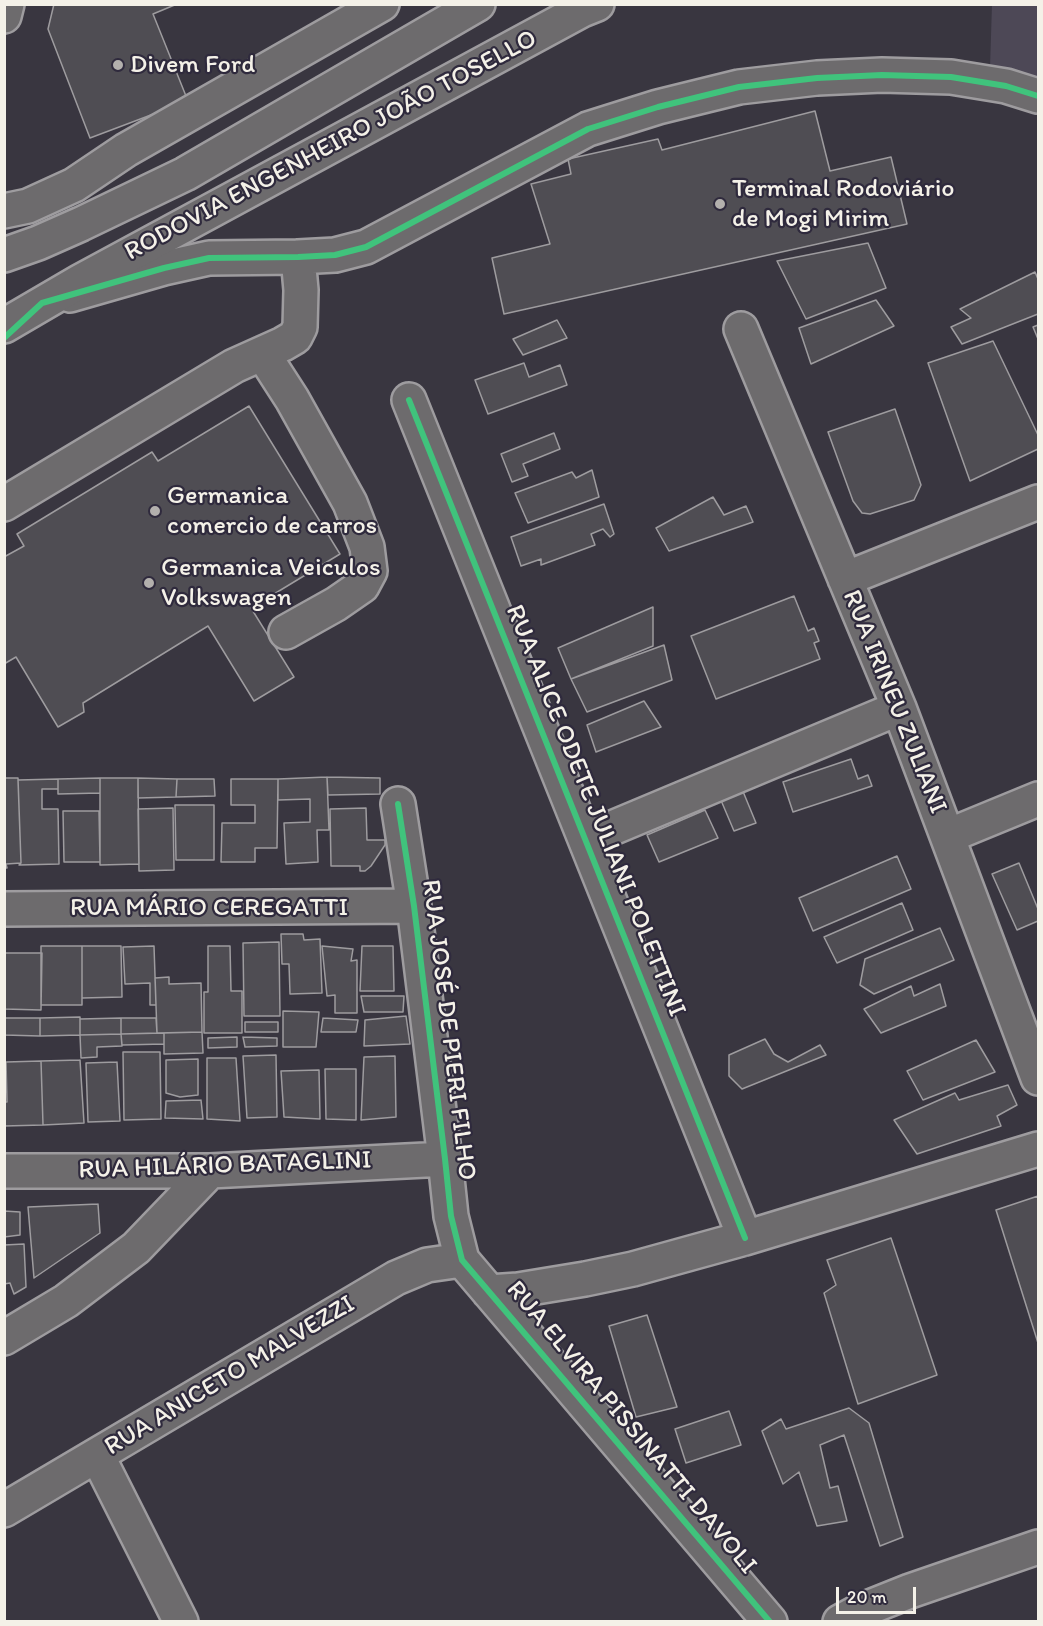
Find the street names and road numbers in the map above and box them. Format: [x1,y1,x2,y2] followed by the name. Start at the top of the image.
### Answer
[120,24,542,268] street label: RODOVIA ENGENHEIRO JOÃO TOSELLO
[835,586,953,818] street label: RUA IRINEU ZULIANI
[498,601,692,1021] street label: RUA ALICE ODETE JULIANI POLETTINI
[414,878,482,1182] street label: RUA JOSÉ DE PIERI FILHO
[70,892,348,924] street label: RUA MÁRIO CEREGATTI
[78,1145,372,1187] street label: RUA HILÁRIO BATAGLINI
[499,1275,763,1581] street label: RUA ELVIRA PISSINATTI DAVOLI
[99,1289,361,1463] street label: RUA ANICETO MALVEZZI

